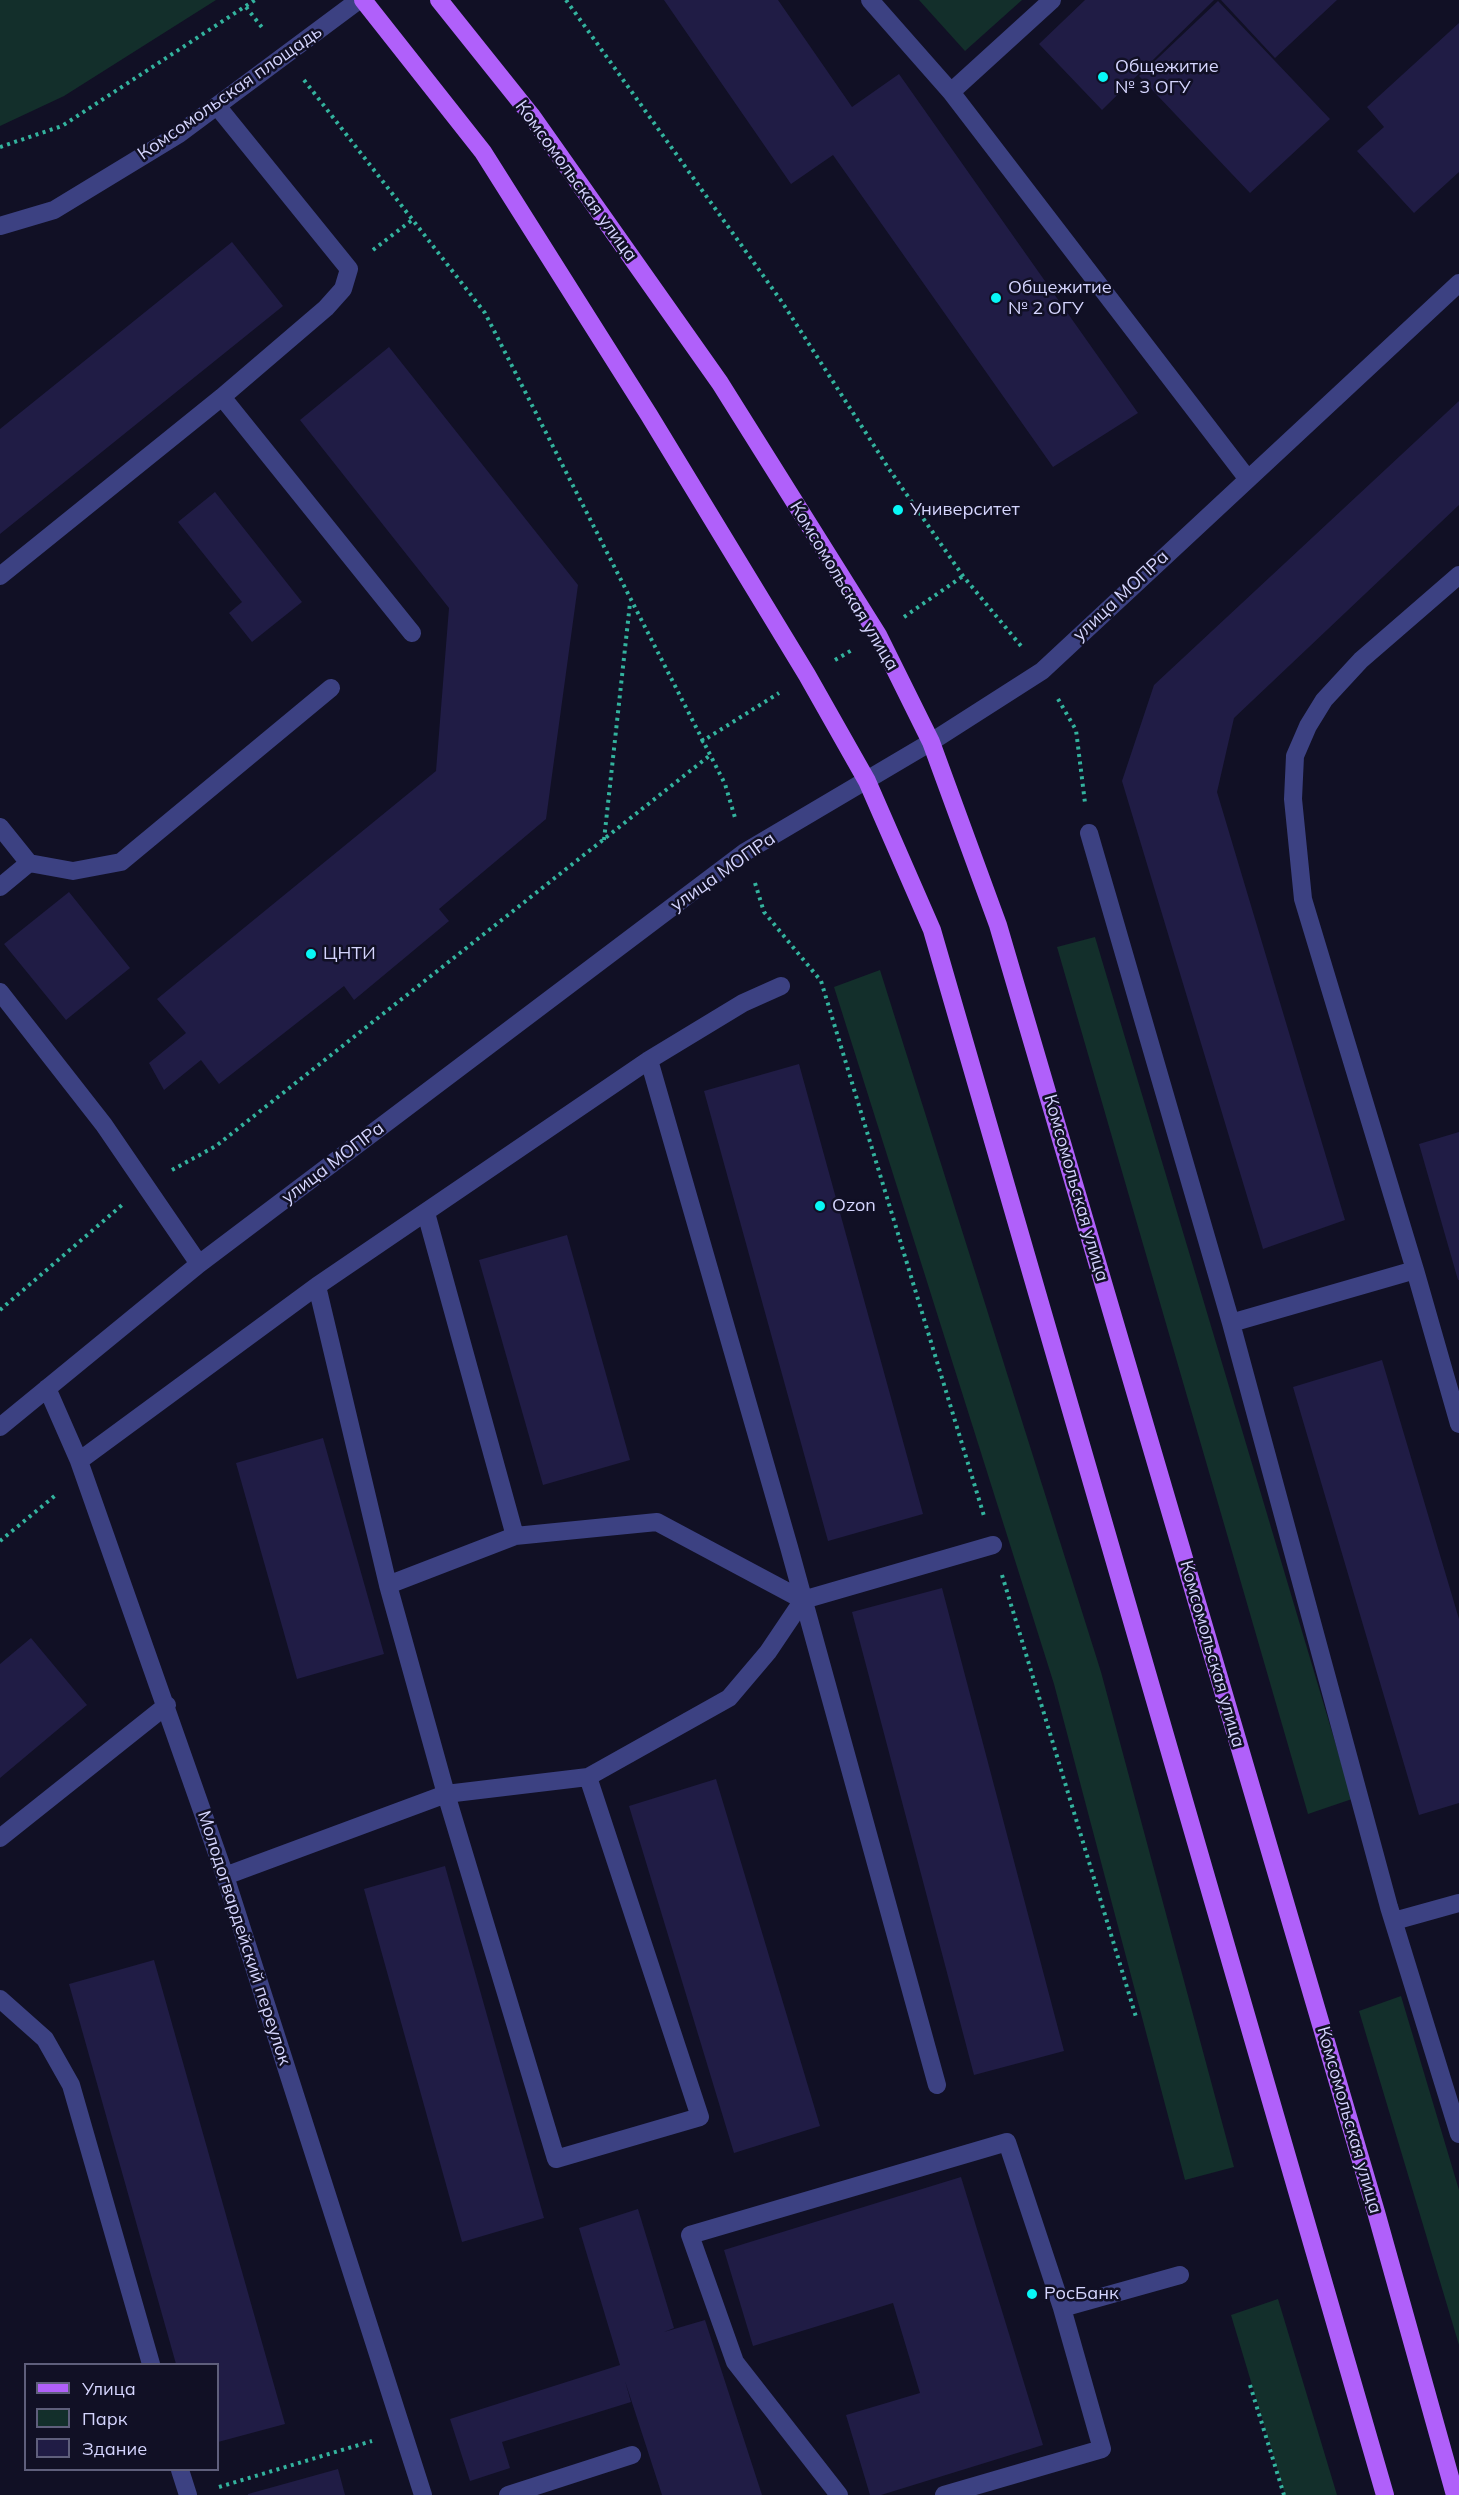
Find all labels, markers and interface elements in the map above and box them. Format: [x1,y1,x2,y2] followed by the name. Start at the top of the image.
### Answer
[134,21,326,165] street label: Комсомольская площадь
[1115,56,1219,98] place label: Общежитие № 3 ОГУ
[1096,70,1110,84] marker: Общежитие № 3 ОГУ
[510,96,642,266] street label: Комсомольская улица
[1008,277,1112,320] place label: Общежитие № 2 ОГУ
[989,291,1003,305] marker: Общежитие № 2 ОГУ
[785,498,903,674] street label: Комсомольская улица
[910,499,1020,521] place label: Университет
[891,503,905,517] marker: Университет
[1069,546,1173,646] street label: улица МОПРа
[667,828,779,916] street label: улица МОПРа
[323,943,376,965] place label: ЦНТИ
[304,947,318,961] marker: ЦНТИ
[1039,1092,1113,1284] street label: Комсомольская улица
[277,1117,389,1209] street label: улица МОПРа
[832,1195,876,1217] place label: Ozon
[813,1199,827,1213] marker: Ozon
[1175,1558,1249,1750] street label: Комсомольская улица
[193,1808,295,2068] street label: Молодогвардейский переулок
[1312,2024,1386,2216] street label: Комсомольская улица
[1044,2283,1119,2305] place label: РосБанк
[1025,2287,1039,2301] marker: РосБанк
[24,2363,219,2471] legend
[82,2377,136,2400] text: Улица
[82,2407,127,2430] text: Парк
[82,2437,147,2460] text: Здание

